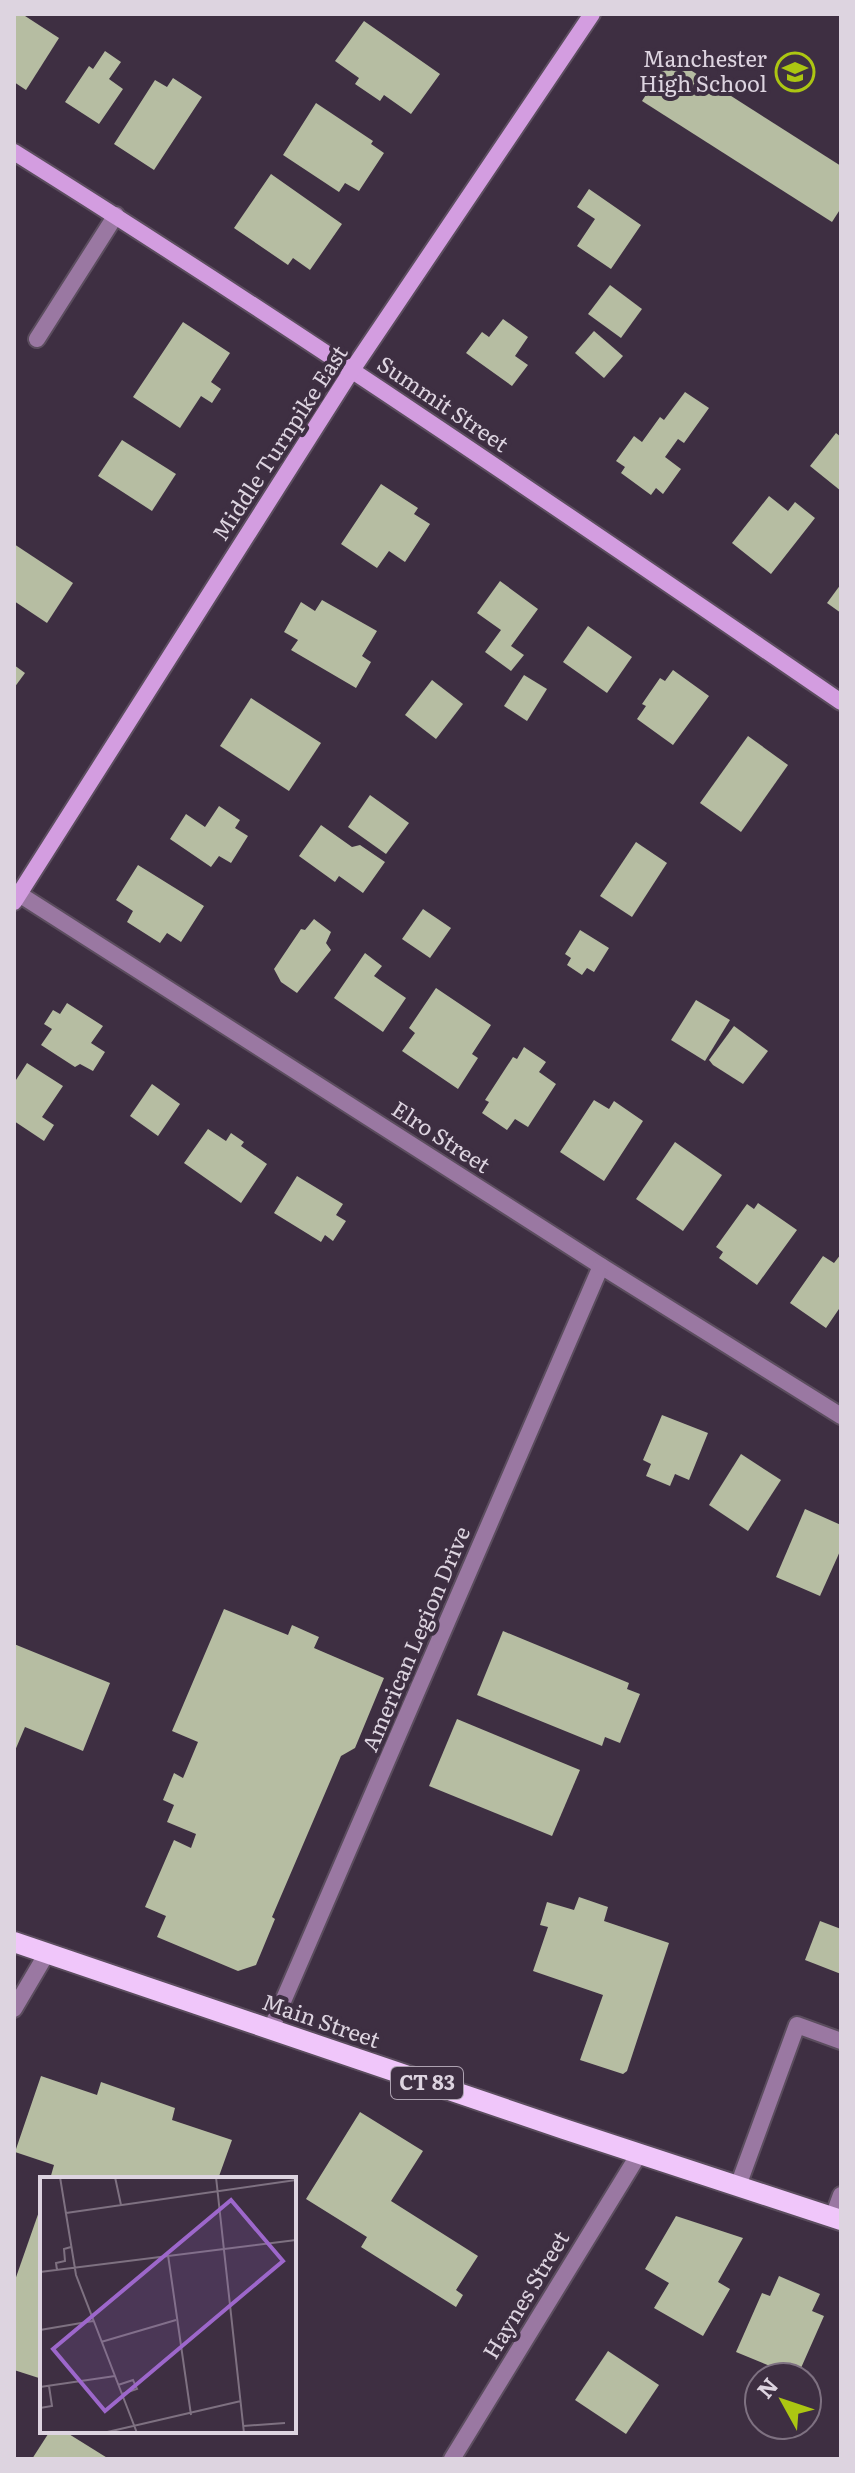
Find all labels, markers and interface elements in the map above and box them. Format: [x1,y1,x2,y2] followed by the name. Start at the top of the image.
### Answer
[639,41,768,99] place label: Manchester High School
[774,51,816,93] school or university icon: Manchester High School
[203,338,355,547] street label: Middle Turnpike East
[371,347,516,459] street label: Summit Street
[386,1092,498,1180] street label: Elro Street
[352,1521,477,1756] street label: American Legion Drive
[258,1984,385,2055] street label: Main Street
[391,2067,463,2099] road number: CT 83
[40,2177,296,2433] inset map
[473,2224,576,2365] street label: Haynes Street
[743,2361,823,2441] north arrow
[748,2370,785,2405] text: N

